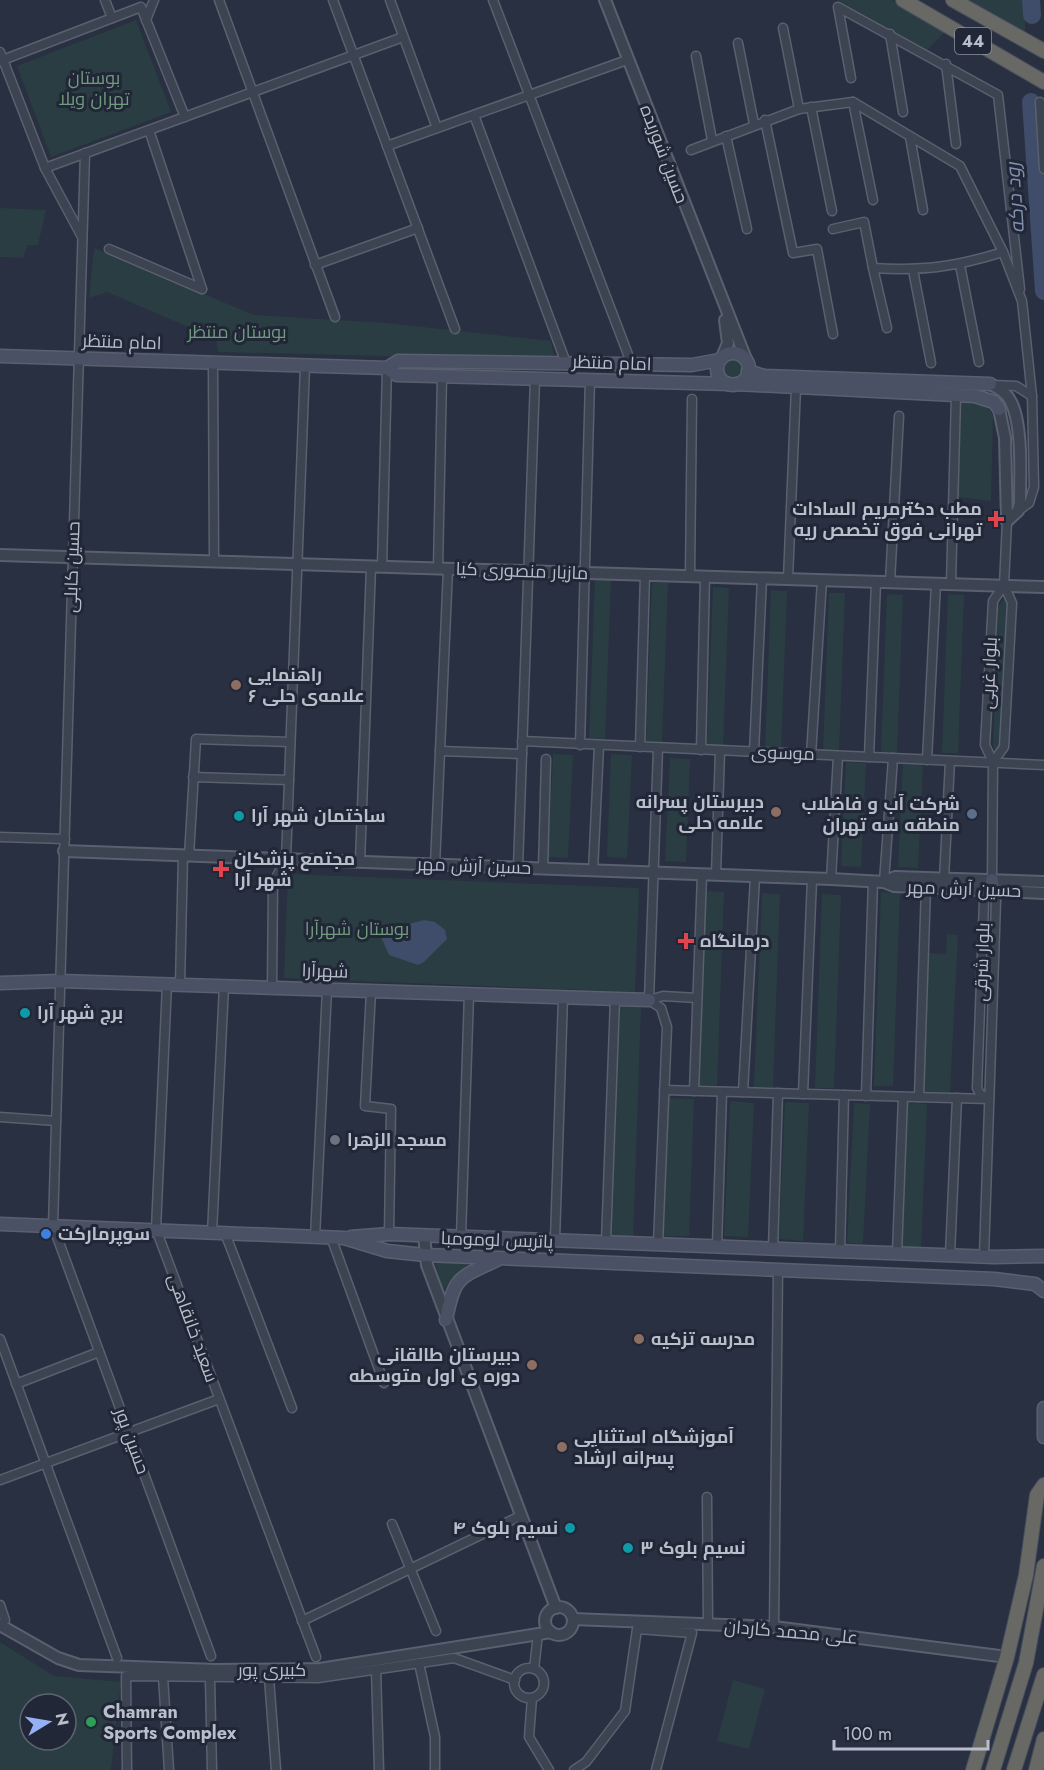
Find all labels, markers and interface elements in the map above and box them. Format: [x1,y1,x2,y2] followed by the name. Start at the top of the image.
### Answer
[955,28,991,54] road number: 44
[58,65,130,112] park label: بوستان تهران ویلا
[633,101,695,207] street label: حسین شوریده
[998,160,1032,234] water label: رود درکه
[186,319,287,345] park label: بوستان منتظر
[81,328,162,356] street label: امام منتظر
[571,349,652,377] street label: امام منتظر
[792,496,982,543] place label: مطب دكترمريم السادات تهرانی فوق تخصص ریه
[987,510,1005,528] marker: مطب دكترمريم السادات تهرانی فوق تخصص ریه
[57,521,87,613] street label: حسین کابلی
[455,556,589,586] street label: مازیار منصوری کیا
[974,636,1004,710] street label: بلوار غربی
[248,662,365,709] place label: راهنمایی علامه‌ی حلی ۶
[229,678,243,692] marker: راهنمایی علامه‌ی حلی ۶
[751,739,815,767] street label: موسوی
[636,789,764,836] place label: دبیرستان پسرانه علامه حلی
[801,791,960,838] place label: شرکت آب و فاضلاب منطقه سه تهران
[251,803,386,829] place label: ساختمان شهر آرا
[769,805,783,819] marker: دبیرستان پسرانه علامه حلی
[965,807,979,821] marker: شرکت آب و فاضلاب منطقه سه تهران
[232,809,246,823] marker: ساختمان شهر آرا
[234,846,355,893] place label: مجتمع پزشکان شهر آرا
[415,851,532,881] street label: حسین آرش مهر
[212,860,230,878] marker: مجتمع پزشکان شهر آرا
[905,874,1022,904] street label: حسین آرش مهر
[305,916,409,942] park label: بوستان شهرآرا
[968,922,996,1002] street label: بلوار شرقی
[700,928,769,954] place label: درمانگاه
[677,932,695,950] marker: درمانگاه
[301,957,349,985] street label: شهرآرا
[37,1000,123,1026] place label: برج شهر آرا
[18,1006,32,1020] marker: برج شهر آرا
[347,1127,447,1153] place label: مسجد الزهرا
[328,1133,342,1147] marker: مسجد الزهرا
[58,1221,150,1247] place label: سوپرمارکت
[440,1225,554,1255] street label: پاتریس لومومبا
[39,1227,53,1241] marker: سوپرمارکت
[161,1270,225,1386] street label: سعید خانقاهی
[651,1326,755,1352] place label: مدرسه تزکیه
[632,1332,646,1346] marker: مدرسه تزکیه
[349,1342,520,1389] place label: دبیرستان طالقانی دوره ی اول متوسطه
[525,1358,539,1372] marker: دبیرستان طالقانی دوره ی اول متوسطه
[108,1403,156,1478] street label: حسین پور
[574,1424,734,1471] place label: آموزشگاه استثنایی پسرانه ارشاد
[555,1440,569,1454] marker: آموزشگاه استثنایی پسرانه ارشاد
[453,1515,558,1541] place label: نسیم بلوک ۴
[563,1521,577,1535] marker: نسیم بلوک ۴
[640,1535,746,1561] place label: نسیم بلوک ۳
[621,1541,635,1555] marker: نسیم بلوک ۳
[723,1613,859,1651] street label: علی محمد کاردان
[237,1657,306,1683] street label: کبیری پور
[18,1692,78,1752] north arrow
[103,1699,237,1746] place label: Chamran Sports Complex
[50,1711,75,1728] text: N
[834,1713,988,1751] scale bar
[84,1715,98,1729] marker: Chamran Sports Complex
[843,1721,892,1747] text: 100 m

